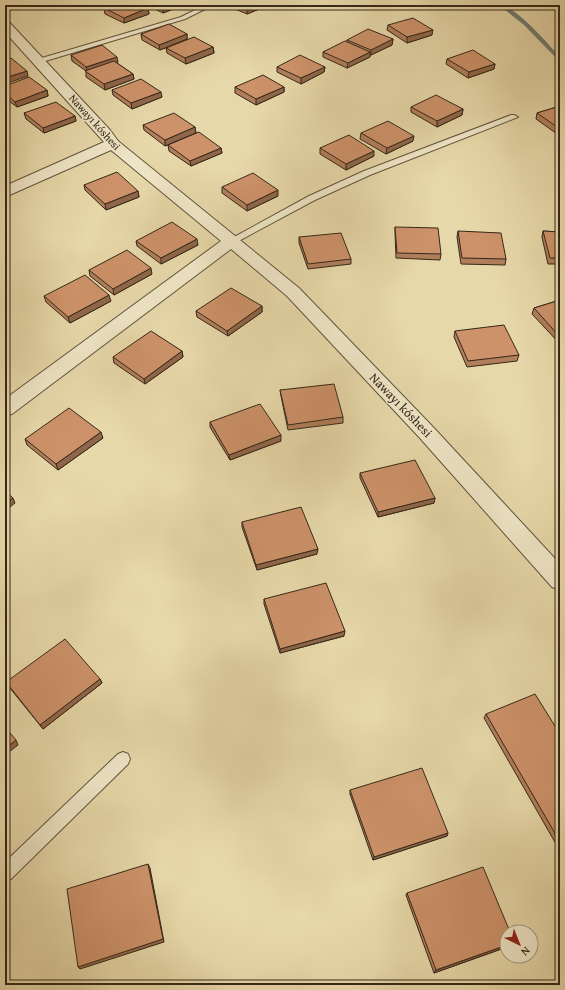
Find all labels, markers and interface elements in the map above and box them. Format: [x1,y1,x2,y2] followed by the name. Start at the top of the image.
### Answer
[65,90,125,154] street label: Nawayı kóshesi
[365,368,437,442] street label: Nawayı kóshesi
[499,924,539,964] north arrow
[517,943,534,960] text: N

